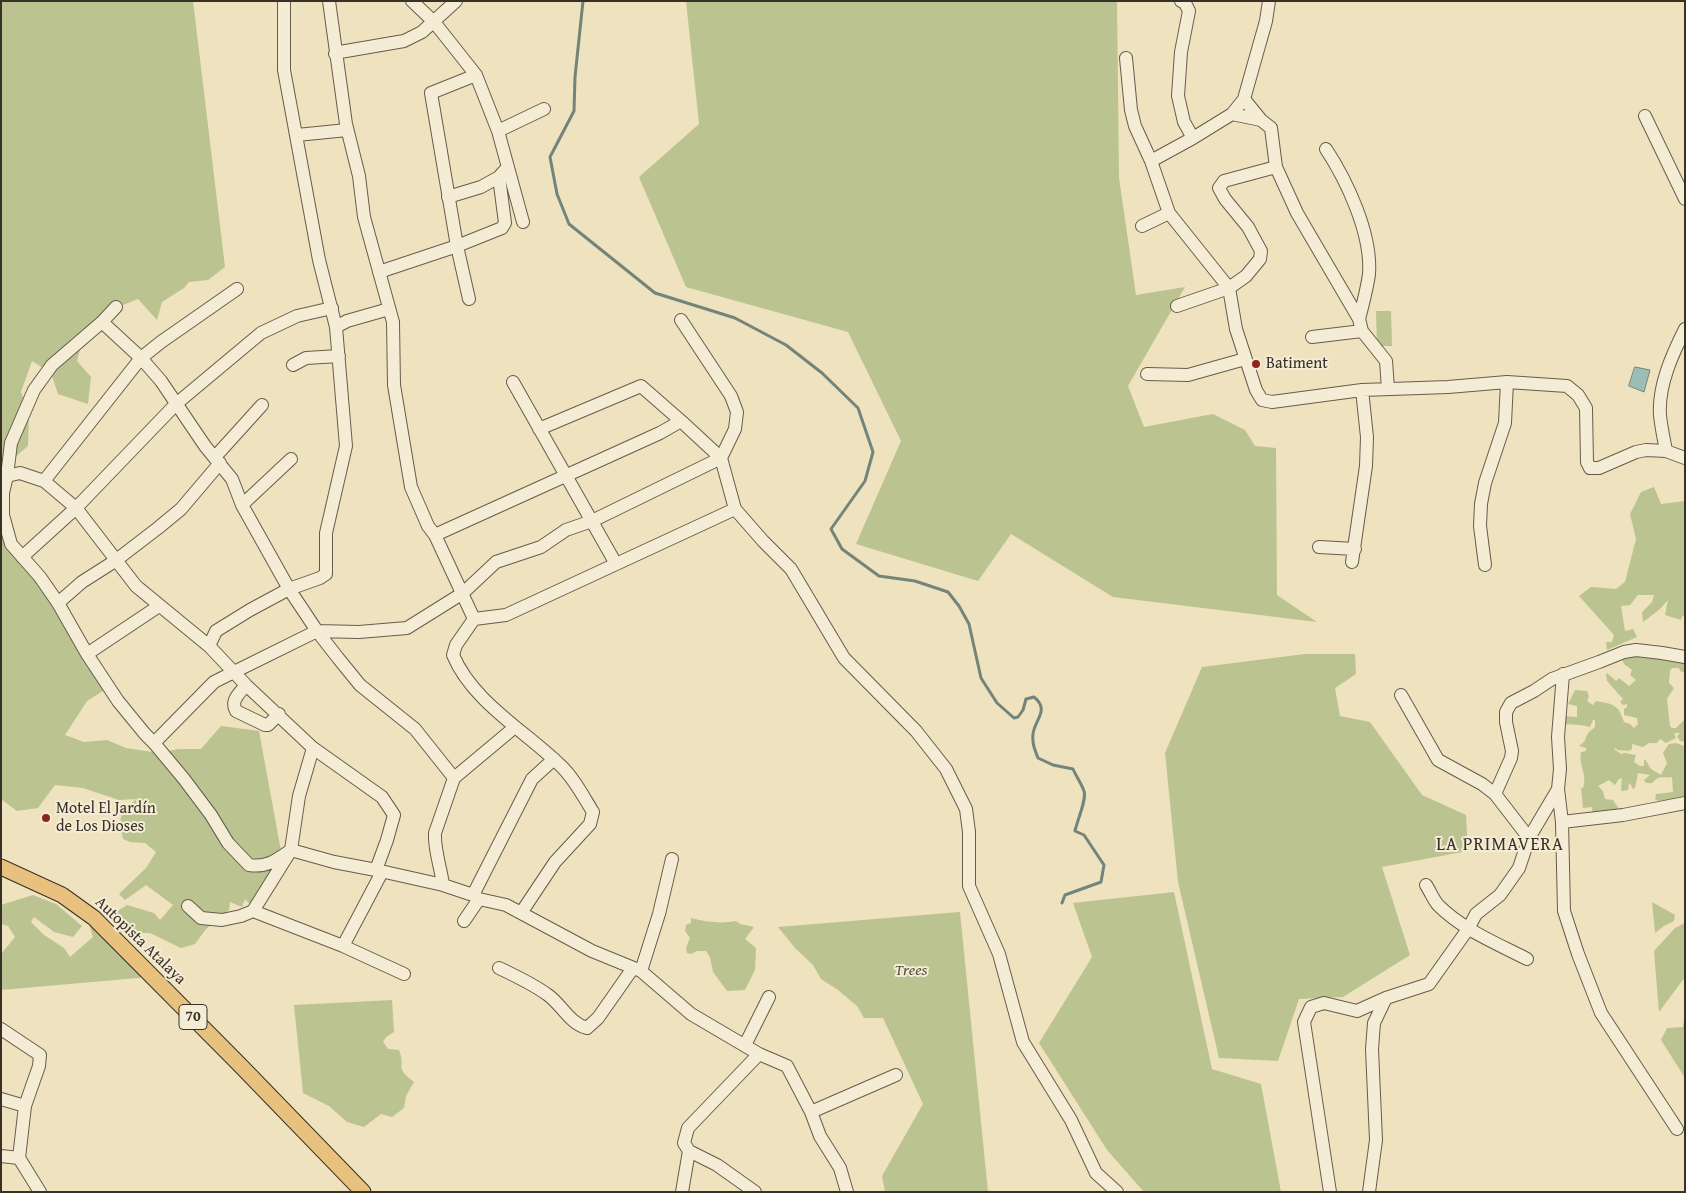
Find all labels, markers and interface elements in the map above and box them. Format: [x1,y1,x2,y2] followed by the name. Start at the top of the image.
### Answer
[1266,354,1328,374] place label: Batiment
[1250,358,1262,370] marker: Batiment
[56,799,156,837] place label: Motel El Jardín de Los Dioses
[40,812,52,824] marker: Motel El Jardín de Los Dioses
[1435,834,1565,856] district label: LA PRIMAVERA
[91,893,189,989] street label: Autopista Atalaya
[895,961,927,981] park label: Trees
[179,1004,207,1030] road number: 70

